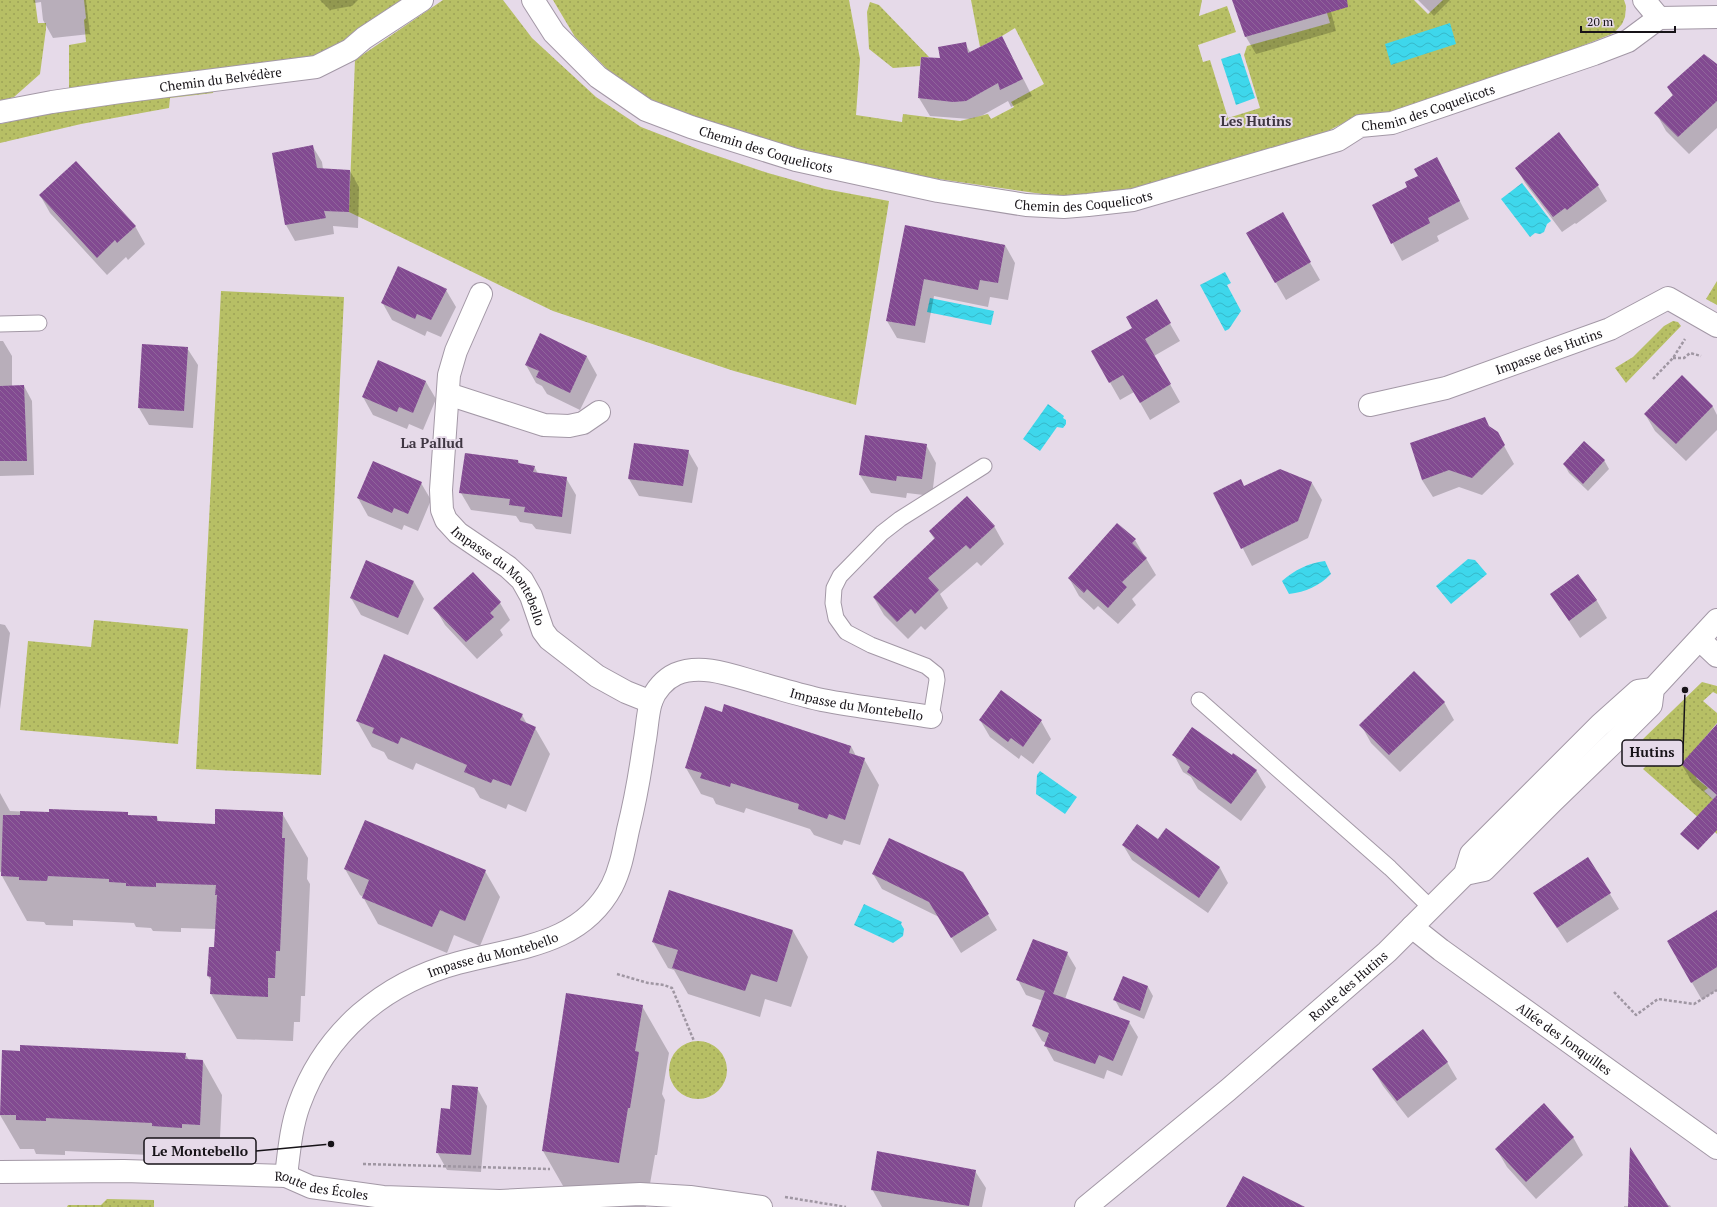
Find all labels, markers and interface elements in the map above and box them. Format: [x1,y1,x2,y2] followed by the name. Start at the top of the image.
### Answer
[1581,8,1675,34] scale bar
[1587,14,1614,29] text: 20 m
[158,62,283,96] street label: Chemin du Belvédère
[1360,80,1497,135] street label: Chemin des Coquelicots
[1221,111,1291,130] district label: Les Hutins
[697,121,835,177] street label: Chemin des Coquelicots
[1013,186,1155,216] street label: Chemin des Coquelicots
[1493,324,1605,379] street label: Impasse des Hutins
[401,433,464,452] district label: La Pallud
[447,522,549,628] street label: Impasse du Montebello
[788,683,924,725] street label: Impasse du Montebello
[1622,740,1683,766] callout: Hutins
[1629,742,1675,761] text: Hutins
[425,928,561,981] street label: Impasse du Montebello
[1305,947,1391,1025] street label: Route des Hutins
[1513,998,1616,1079] street label: Allée des Jonquilles
[144,1138,256,1164] callout: Le Montebello
[152,1141,248,1160] text: Le Montebello
[274,1166,370,1204] street label: Route des Écoles

